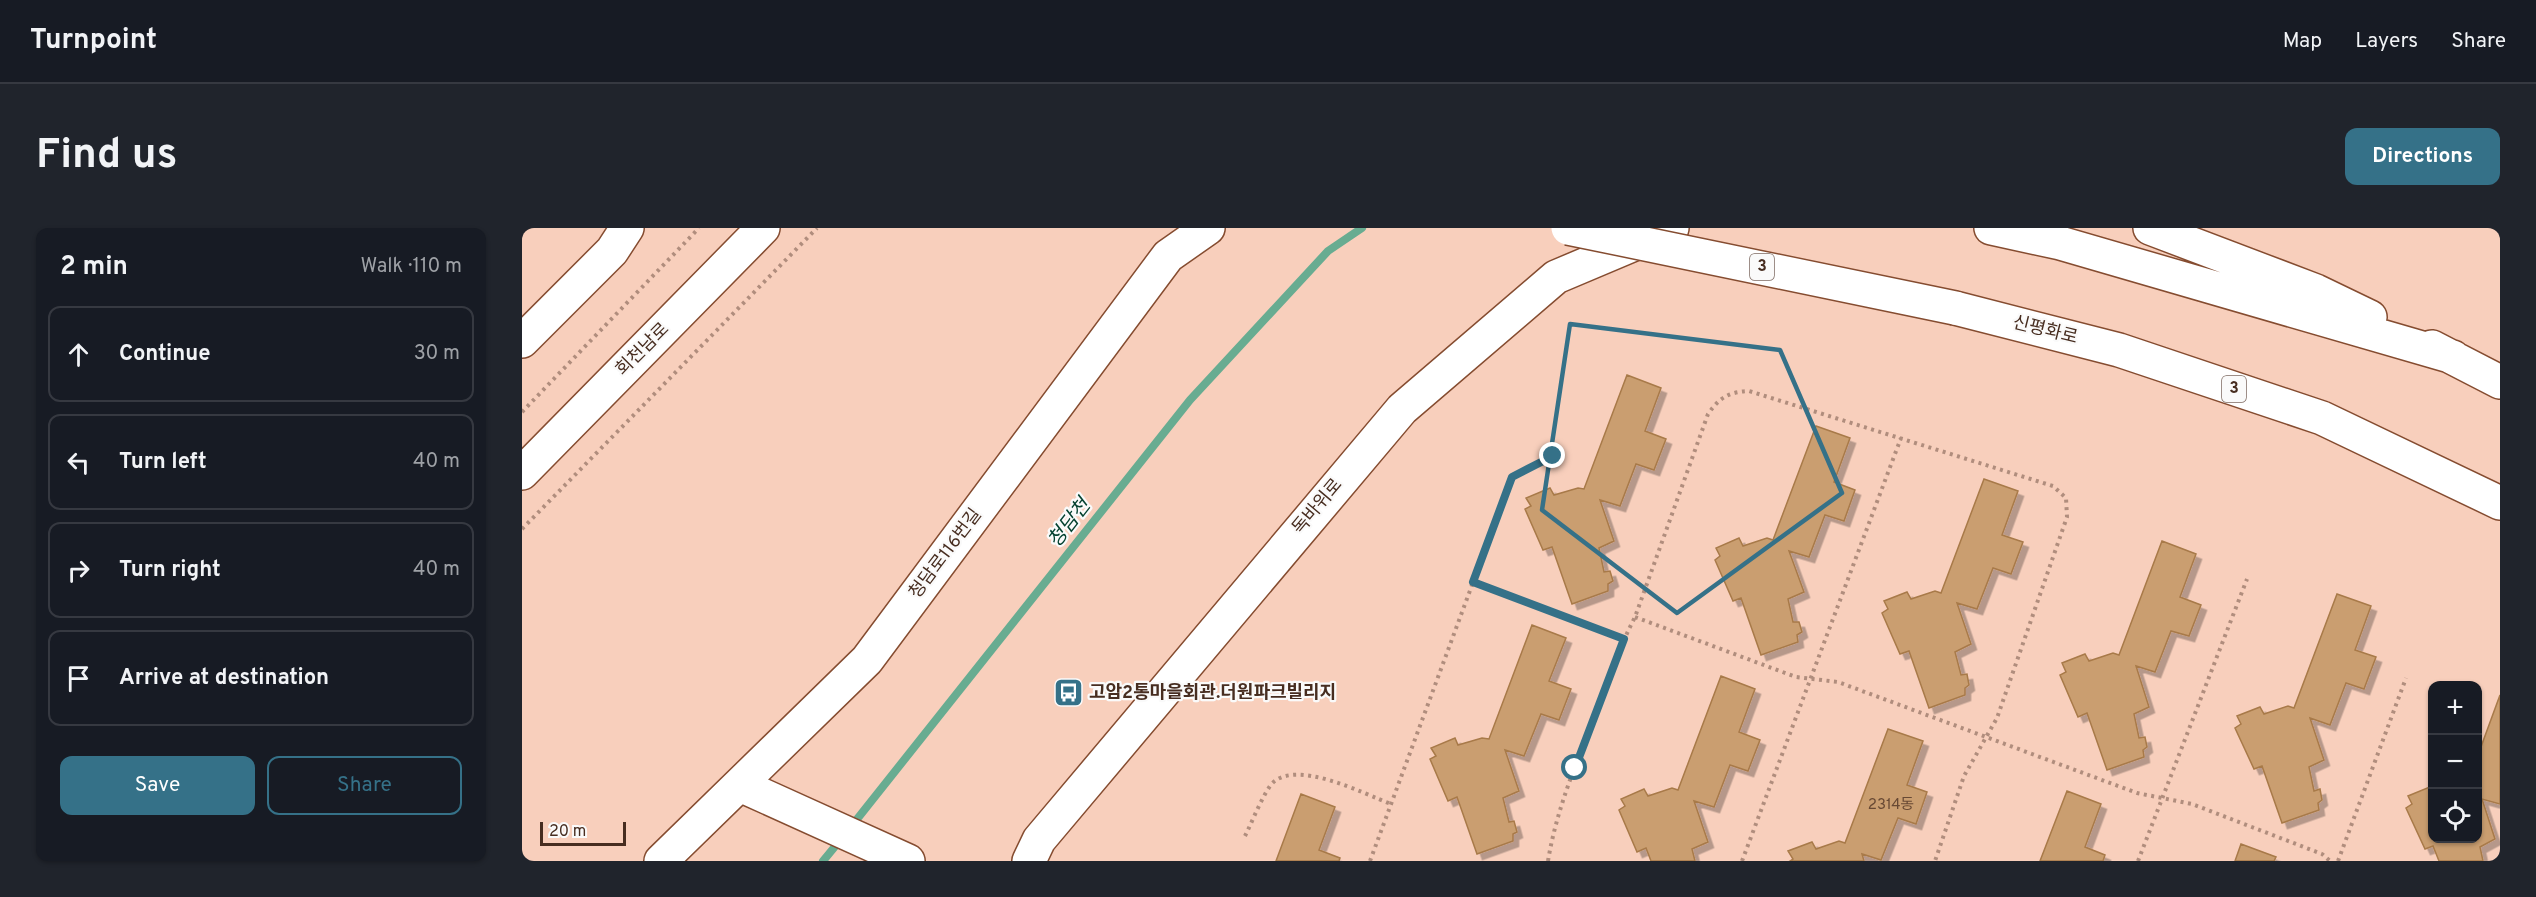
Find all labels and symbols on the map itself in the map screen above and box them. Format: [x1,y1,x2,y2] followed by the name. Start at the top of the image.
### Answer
[1750,254,1774,280] road number: 3
[2010,312,2080,350] street label: 신평화로
[611,318,675,382] street label: 회천남로
[2222,376,2246,402] road number: 3
[1539,442,1565,468] route end
[1288,474,1348,540] street label: 독바위로
[1043,492,1099,554] water label: 청담천
[905,504,987,604] street label: 청담로116번길
[1052,677,1084,709] bus stop icon: 고암2통마을회관.더원파크빌리지
[1089,682,1336,705] place label: 고암2통마을회관.더원파크빌리지
[1561,754,1587,780] route start
[1868,796,1914,815] house number: 2314동
[540,819,626,846] scale bar

